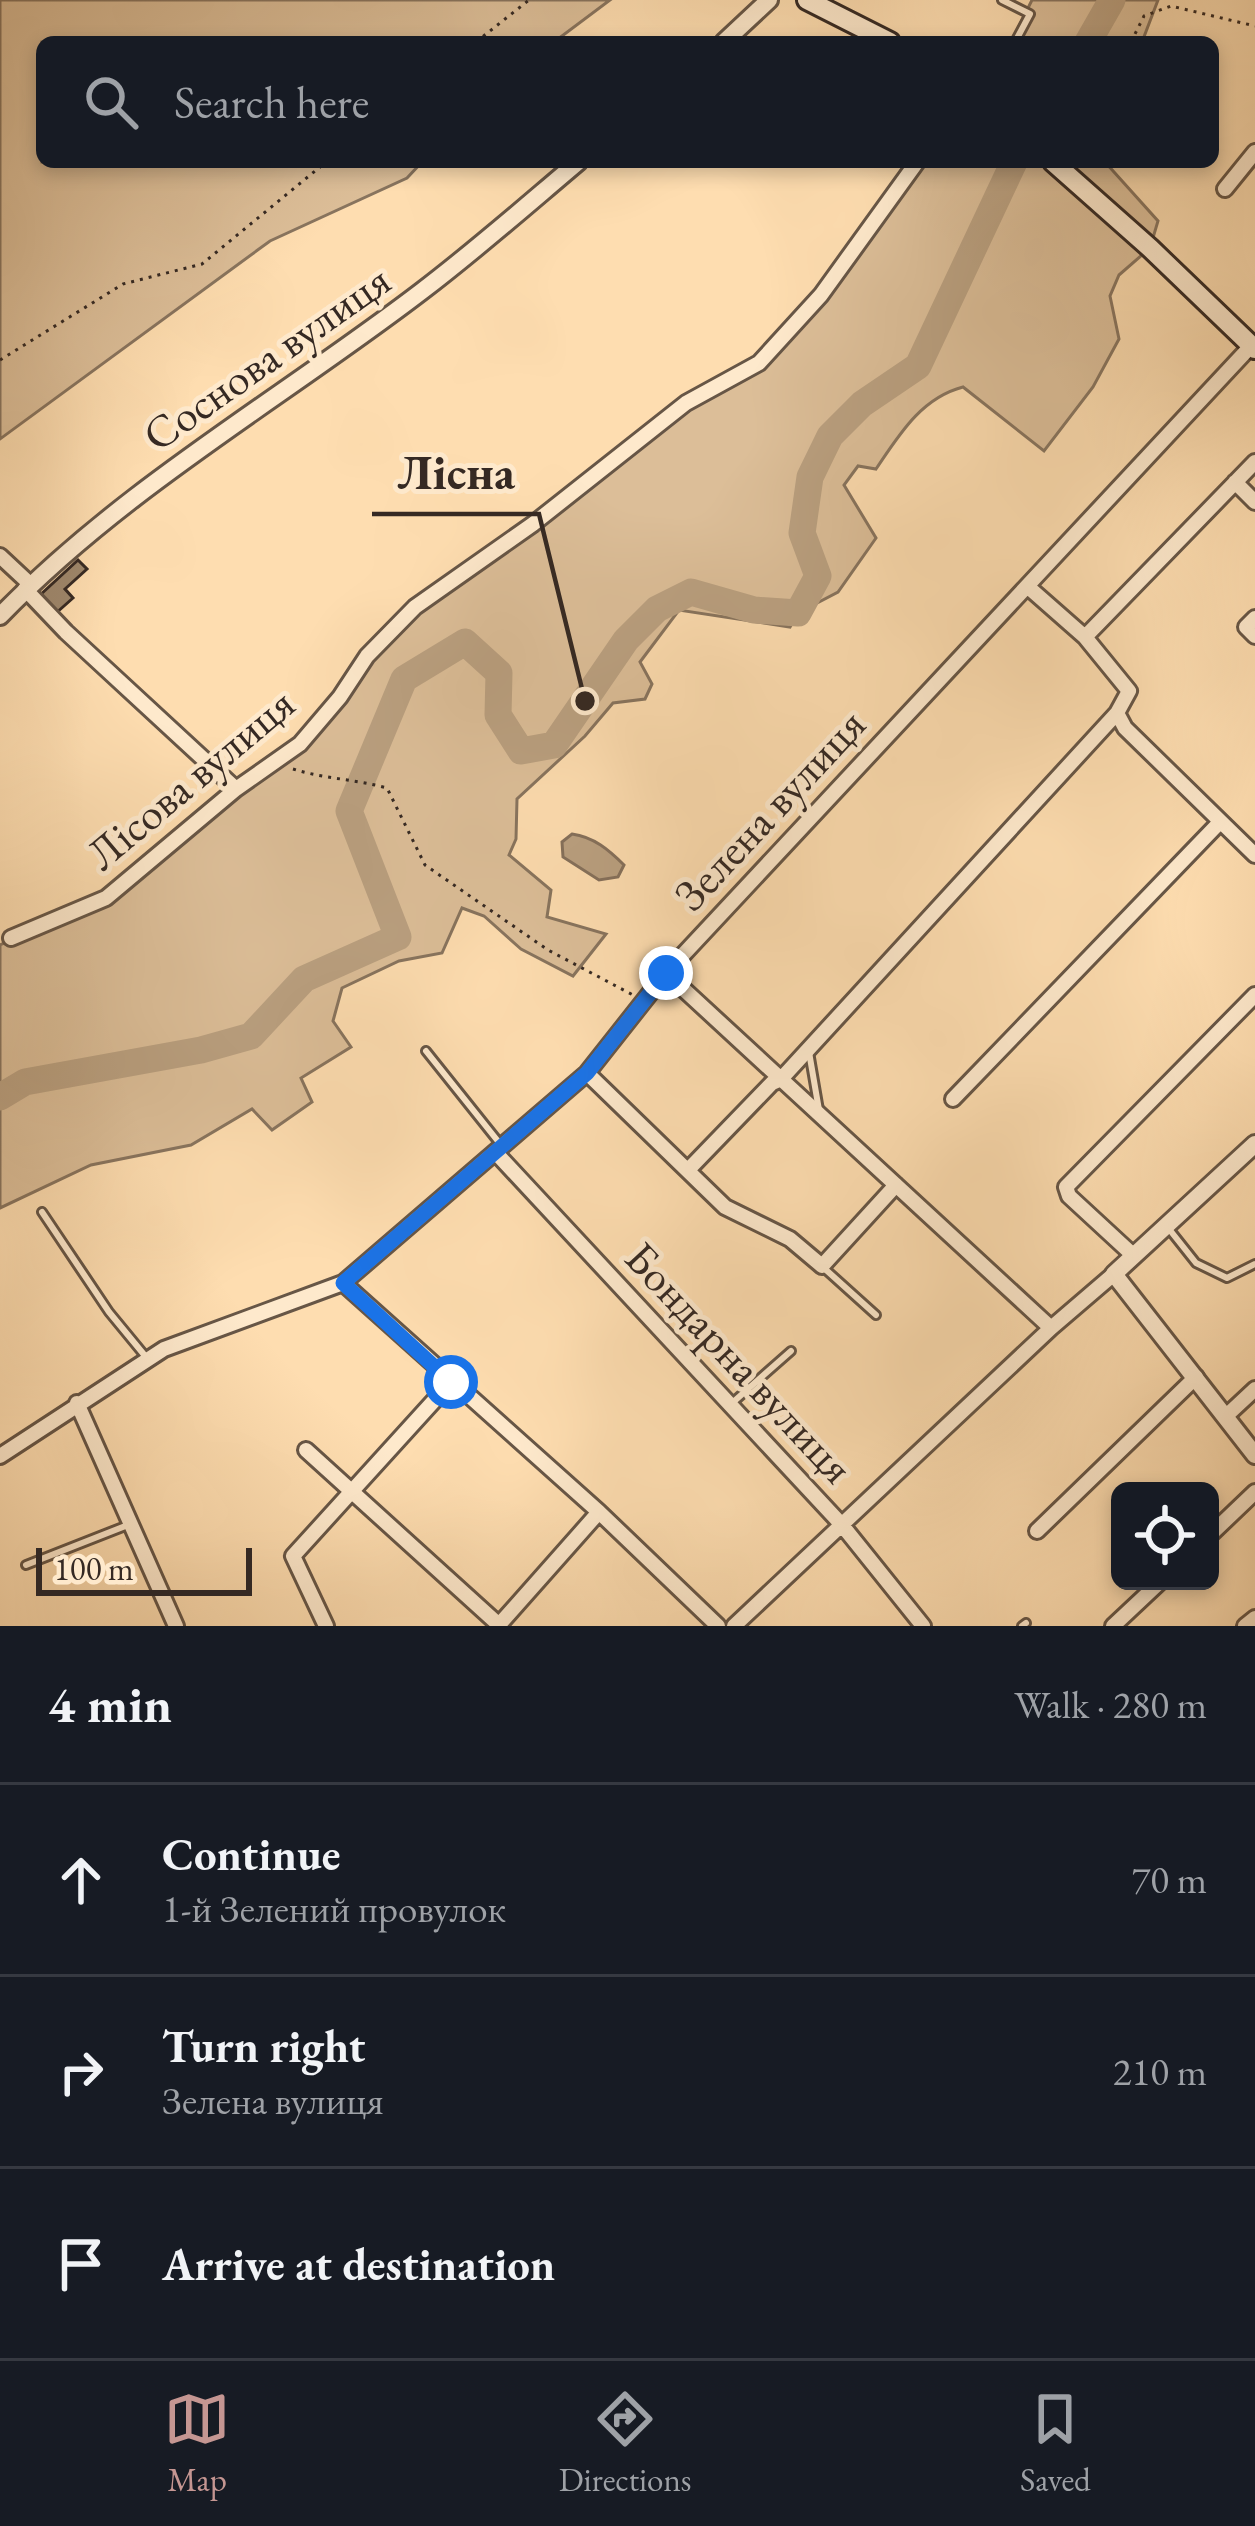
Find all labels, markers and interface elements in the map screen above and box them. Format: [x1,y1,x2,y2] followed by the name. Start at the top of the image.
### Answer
[36,36,1219,168] search box
[78,69,144,135] icon: search
[174,73,369,131] text: Search here
[131,250,401,464] street label: Соснова вулиця
[372,430,539,514] callout: Лісна
[397,441,516,503] text: Лісна
[74,674,306,882] street label: Лісова вулиця
[661,696,877,922] street label: Зелена вулиця
[639,946,693,1000] route end
[613,1229,867,1495] street label: Бондарна вулиця
[424,1355,478,1409] route start
[1111,1482,1219,1590] map controls
[1111,1482,1219,1590] button: locate
[36,1542,252,1595] scale bar
[54,1547,134,1590] text: 100 m
[48,1671,172,1737] text: 4 min
[1014,1679,1207,1730] text: Walk · 280 m
[162,1825,340,1883] text: Continue
[48,1847,114,1913] icon: ahead
[1131,1854,1207,1905] text: 70 m
[162,1883,506,1934] text: 1-й Зелений провулок
[162,2017,365,2075] text: Turn right
[48,2039,114,2105] icon: right
[1113,2046,1207,2097] text: 210 m
[162,2075,384,2126] text: Зелена вулиця
[48,2231,114,2297] icon: arrive
[162,2235,555,2293] text: Arrive at destination
[164,2386,230,2501] tab: Map
[559,2386,692,2501] tab: Directions
[1020,2386,1091,2501] tab: Saved

